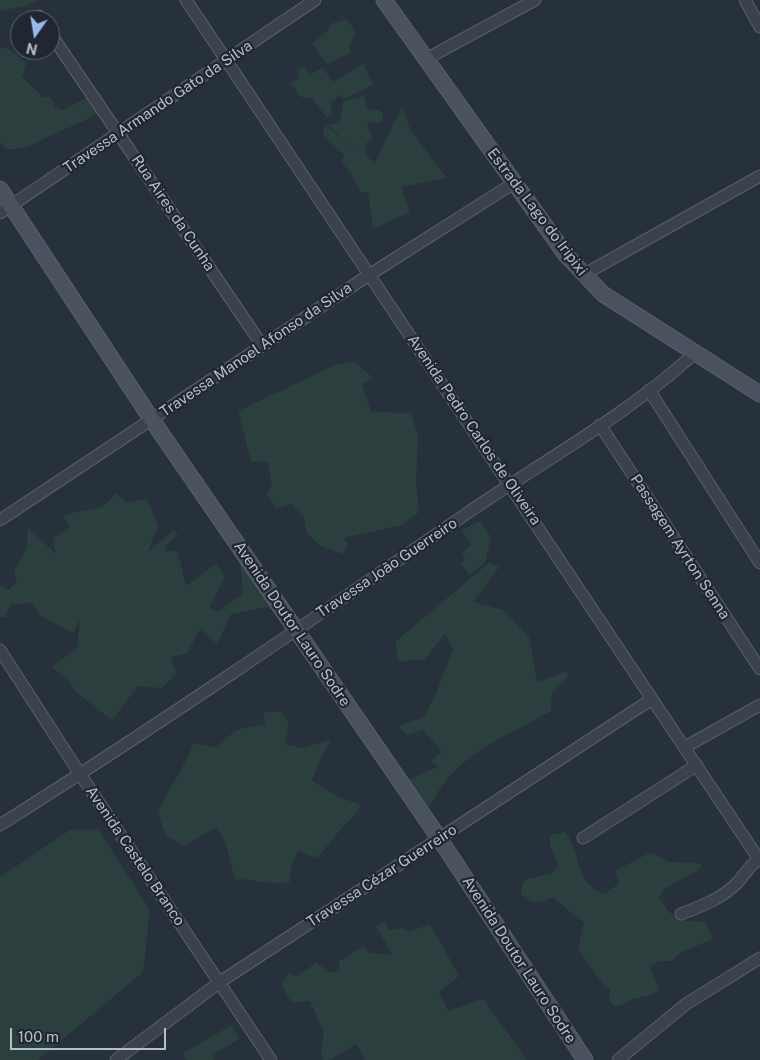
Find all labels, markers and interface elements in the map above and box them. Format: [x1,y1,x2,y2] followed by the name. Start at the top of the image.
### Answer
[10,10,60,60] north arrow
[60,37,256,177] street label: Travessa Armando Gato da Silva
[25,40,39,58] text: N
[483,145,591,279] street label: Estrada Lago do Iripixi
[127,152,219,274] street label: Rua Aires da Cunha
[157,279,355,421] street label: Travessa Manoel Afonso da Silva
[403,331,545,529] street label: Avenida Pedro Carlos de Oliveira
[626,471,734,623] street label: Passagem Ayrton Senna
[313,514,461,622] street label: Travessa João Guerreiro
[230,538,354,710] street label: Avenida Doutor Lauro Sodre
[82,783,188,929] street label: Avenida Castelo Branco
[304,821,460,931] street label: Travessa Cézar Guerreiro
[458,873,580,1047] street label: Avenida Doutor Lauro Sodre
[12,1018,169,1050] scale bar
[18,1028,59,1045] text: 100 m

